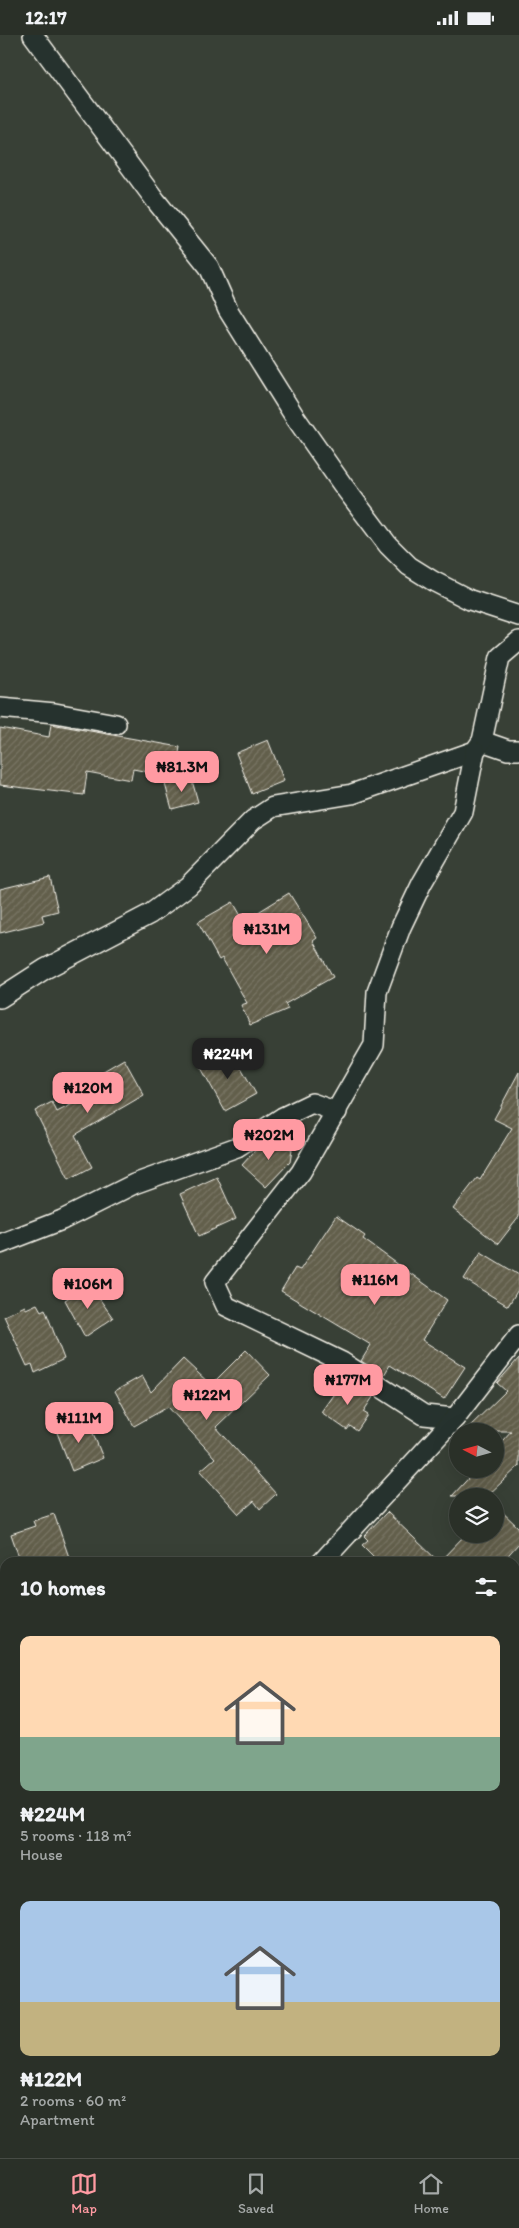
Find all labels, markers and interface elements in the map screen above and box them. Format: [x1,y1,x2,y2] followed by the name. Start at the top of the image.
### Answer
[25,6,67,29] text: 12:17
[141,751,223,793] pin: ₦81.3M
[156,757,208,776] text: ₦81.3M
[232,913,302,955] pin: ₦131M
[244,919,290,938] text: ₦131M
[193,1037,263,1080] pin: ₦224M
[203,1044,253,1063] text: ₦224M
[53,1071,123,1114] pin: ₦120M
[64,1078,112,1097] text: ₦120M
[234,1119,304,1161] pin: ₦202M
[244,1125,294,1144] text: ₦202M
[340,1263,410,1306] pin: ₦116M
[53,1267,123,1310] pin: ₦106M
[352,1270,398,1289] text: ₦116M
[64,1274,113,1293] text: ₦106M
[313,1363,383,1406] pin: ₦177M
[325,1370,371,1389] text: ₦177M
[172,1379,242,1421] pin: ₦122M
[183,1385,231,1404] text: ₦122M
[44,1401,114,1444] pin: ₦111M
[56,1408,102,1427] text: ₦111M
[449,1423,504,1477] north arrow
[449,1423,504,1543] map controls
[449,1488,504,1543] button: layers
[472,1573,500,1601] icon: filters
[20,1575,106,1600] text: 10 homes
[215,1668,305,1758] icon: home
[20,1801,85,1826] text: ₦224M
[20,1826,131,1845] text: 5 rooms · 118 m²
[20,1845,63,1864] text: House
[215,1933,305,2023] icon: home
[20,2066,82,2091] text: ₦122M
[20,2091,126,2110] text: 2 rooms · 60 m²
[20,2110,95,2129] text: Apartment
[70,2170,98,2217] tab: Map
[238,2170,274,2217] tab: Saved
[414,2170,449,2217] tab: Home

